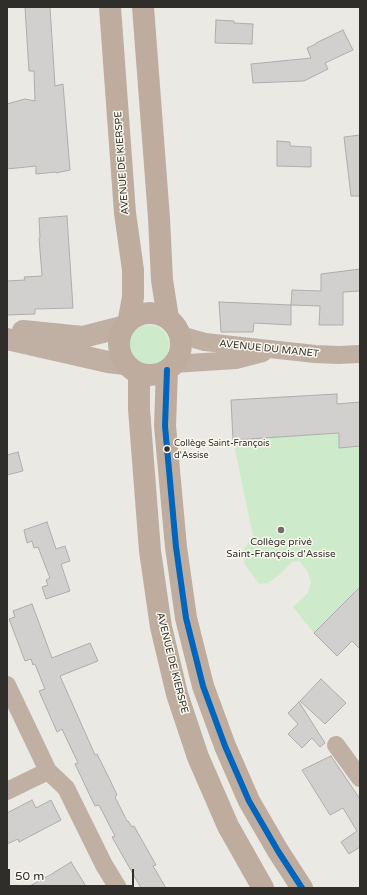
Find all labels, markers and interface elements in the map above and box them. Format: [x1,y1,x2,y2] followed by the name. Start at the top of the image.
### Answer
[112,111,132,215] street label: AVENUE DE KIERSPE
[219,338,319,360] street label: AVENUE DU MANET
[174,439,270,460] place label: Collège Saint-François d'Assise
[162,444,172,454] marker: Collège Saint-François d'Assise
[276,525,286,535] marker: Collège privé Saint-François d'Assise
[226,536,336,560] place label: Collège privé Saint-François d'Assise
[154,611,190,715] street label: AVENUE DE KIERSPE
[10,861,136,887] scale bar
[15,869,44,883] text: 50 m

